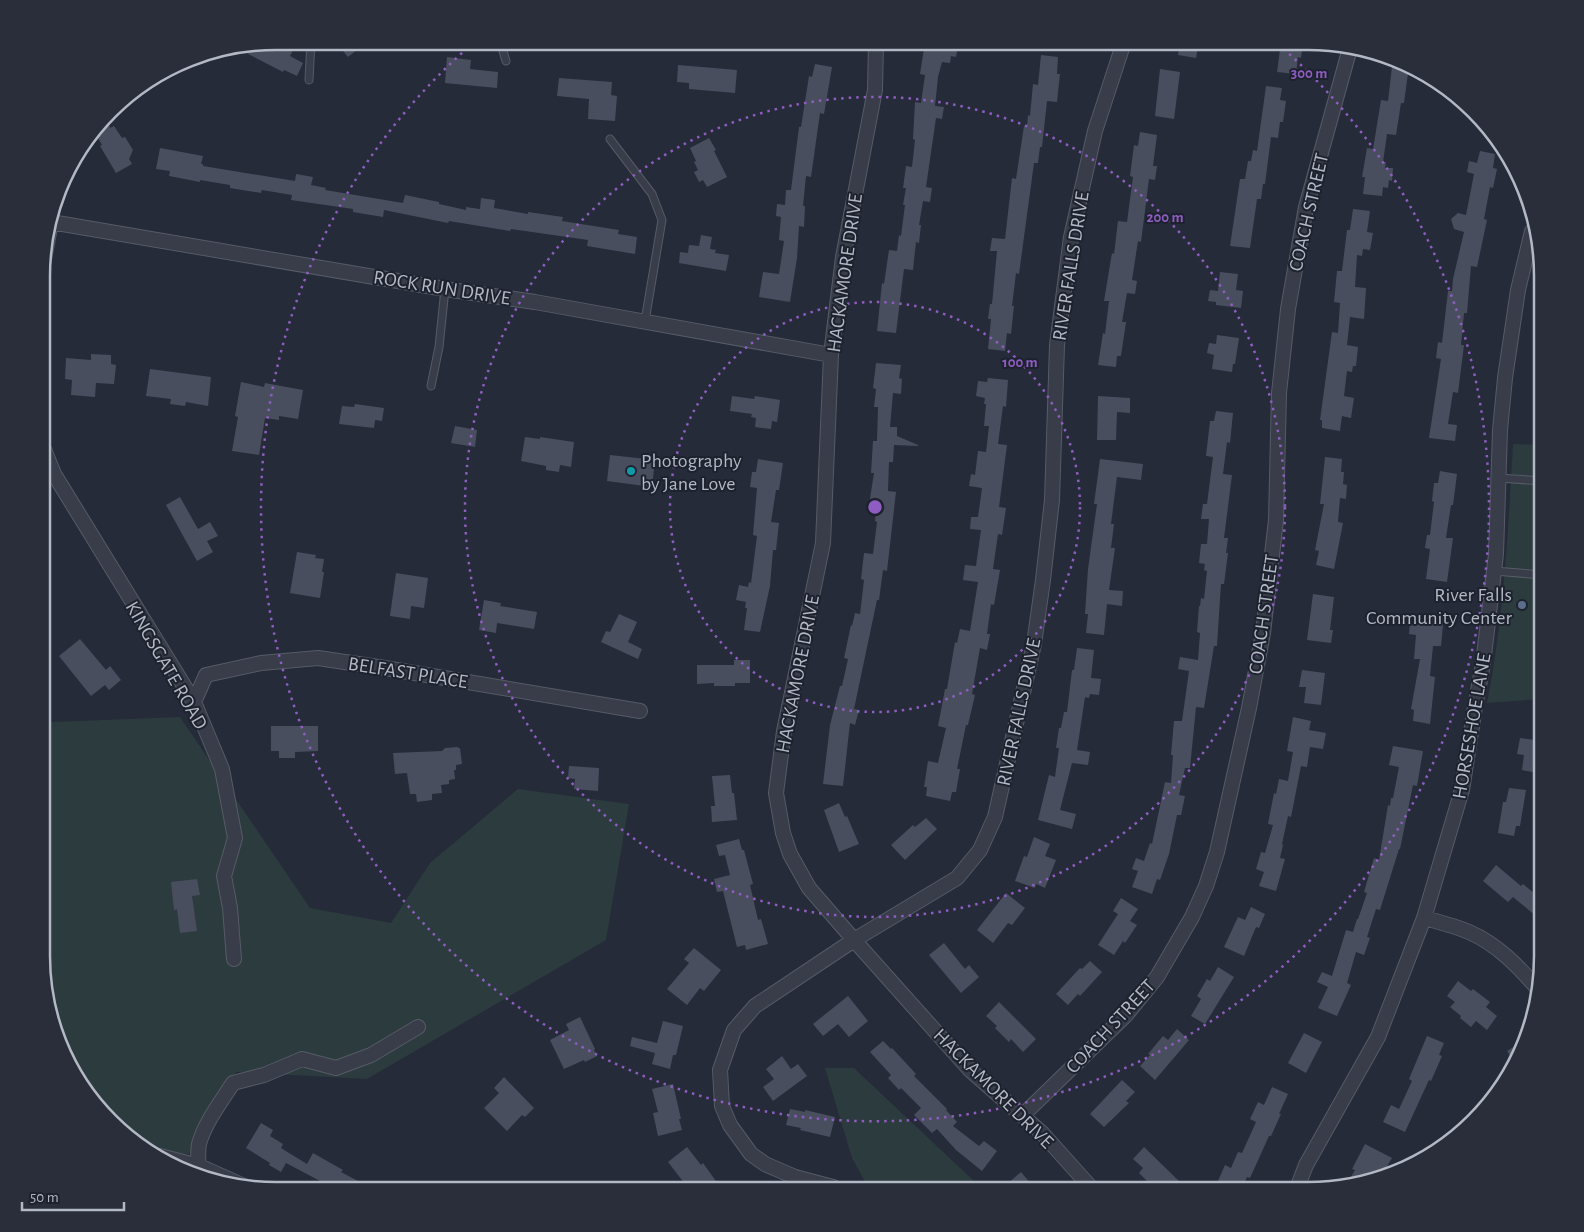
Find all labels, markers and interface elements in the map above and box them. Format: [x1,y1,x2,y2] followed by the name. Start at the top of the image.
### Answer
[1291,66,1327,81] text: 300 m
[1286,151,1332,273] street label: COACH STREET
[1049,190,1093,342] street label: RIVER FALLS DRIVE
[824,192,866,354] street label: HACKAMORE DRIVE
[1146,210,1184,225] text: 200 m
[372,267,512,309] street label: ROCK RUN DRIVE
[1002,355,1038,370] text: 100 m
[641,451,742,494] place label: Photography by Jane Love
[625,465,637,477] marker: Photography by Jane Love
[866,498,884,516] centre of rings
[1246,553,1282,675] street label: COACH STREET
[1366,585,1513,628] place label: River Falls Community Center
[773,593,823,755] street label: HACKAMORE DRIVE
[121,598,211,733] street label: KINGSGATE ROAD
[1516,599,1528,611] marker: River Falls Community Center
[994,636,1044,788] street label: RIVER FALLS DRIVE
[1449,651,1495,801] street label: HORSESHOE LANE
[347,654,469,692] street label: BELFAST PLACE
[1062,976,1159,1078] street label: COACH STREET
[930,1025,1057,1153] street label: HACKAMORE DRIVE
[22,1180,125,1212] scale bar
[30,1190,59,1205] text: 50 m

